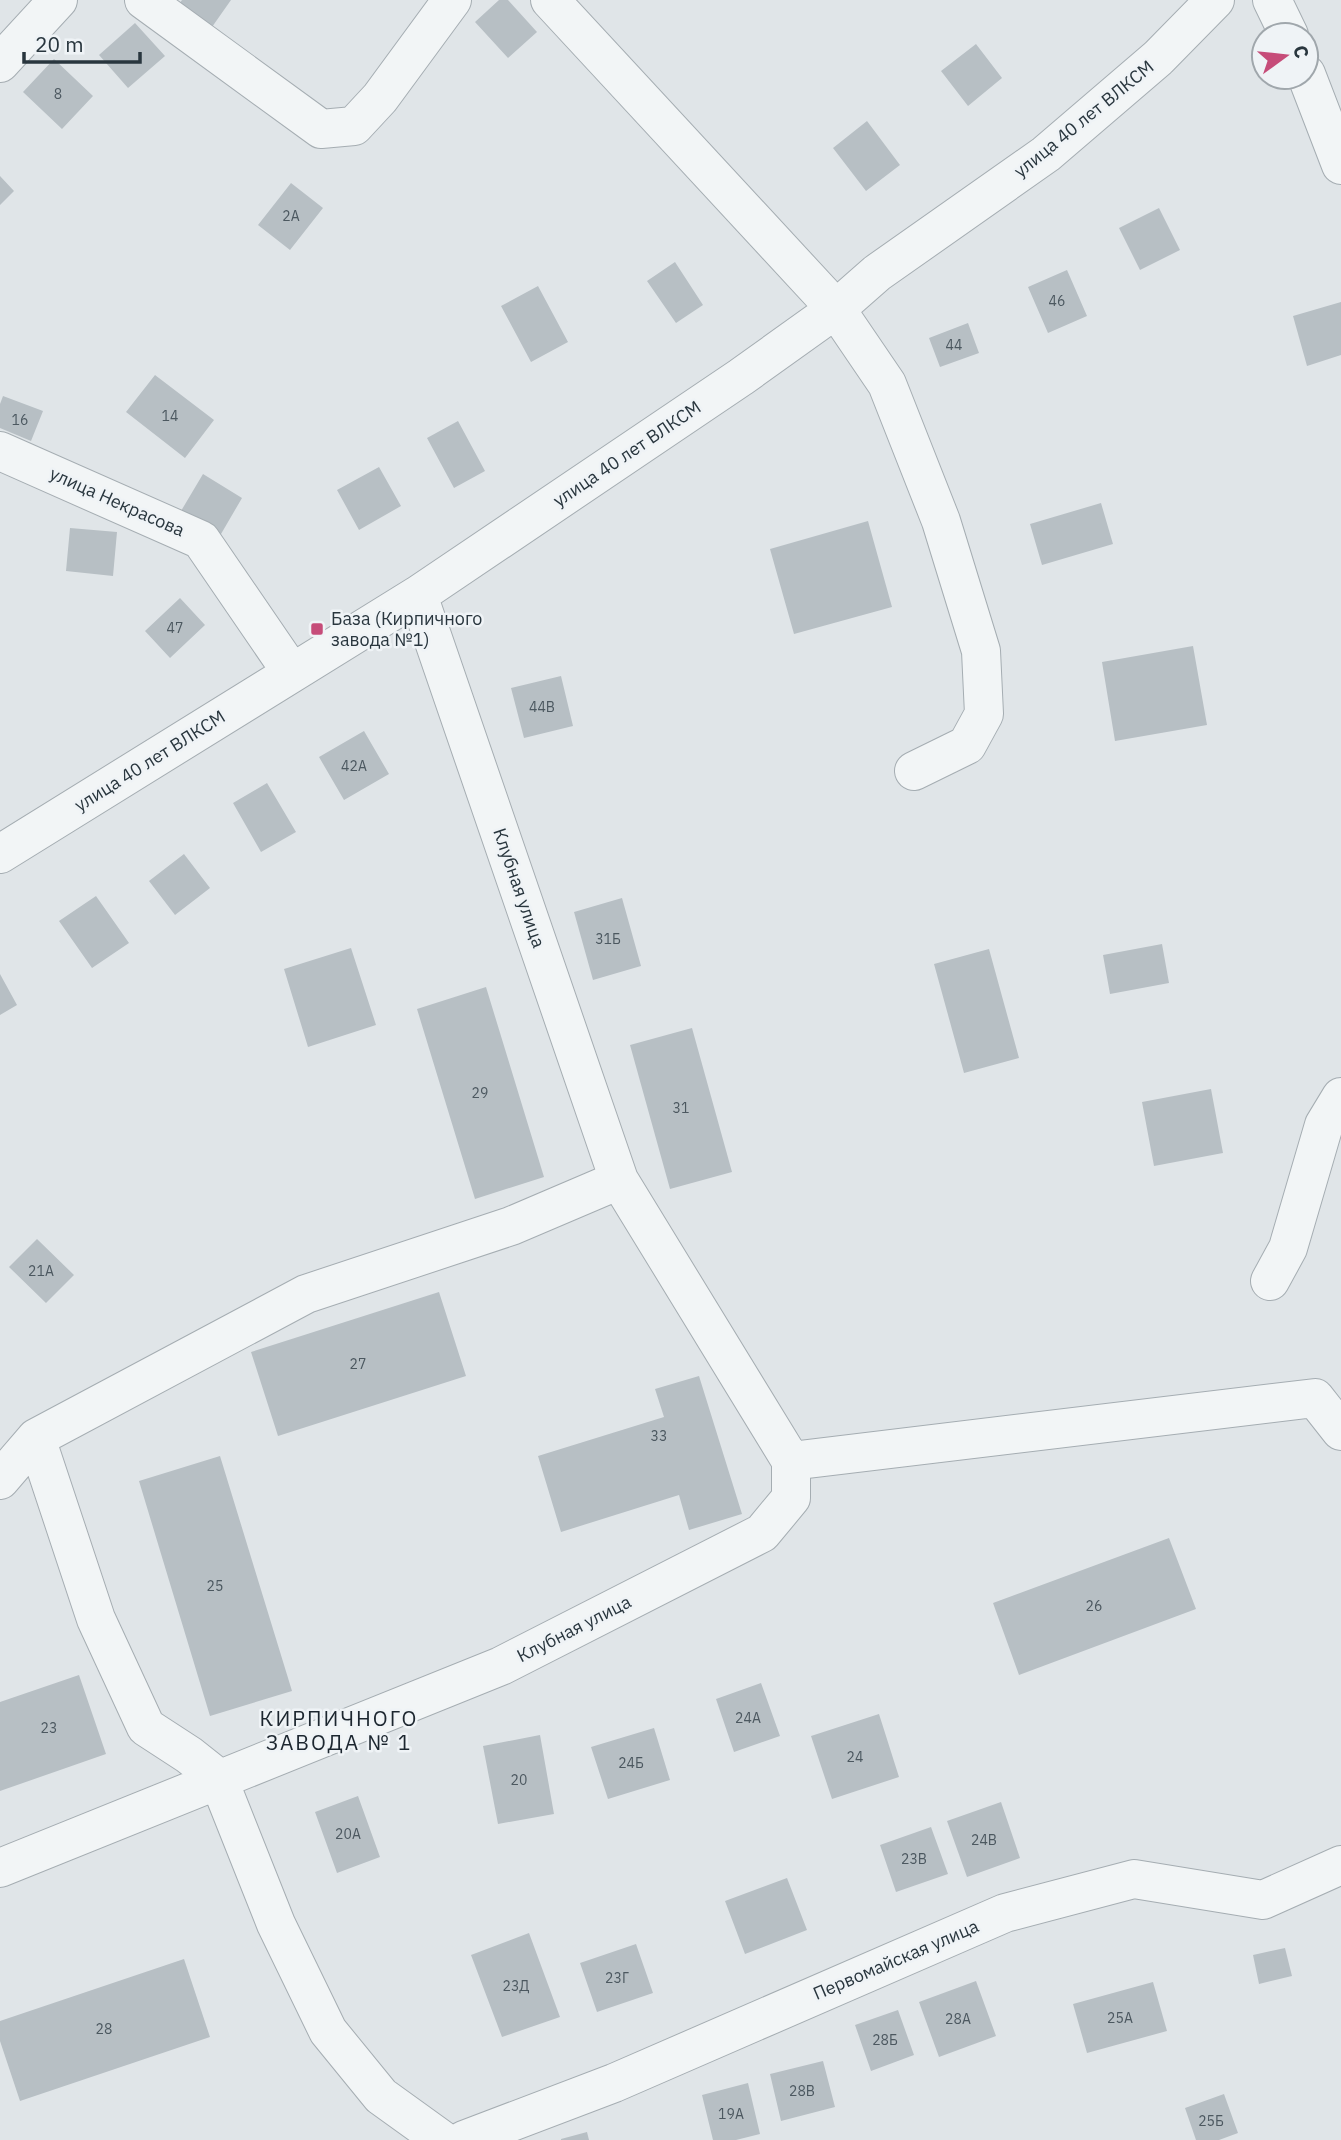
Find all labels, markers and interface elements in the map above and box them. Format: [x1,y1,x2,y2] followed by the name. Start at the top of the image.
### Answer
[24,21,140,65] scale bar
[1250,21,1320,91] north arrow
[35,30,84,58] text: 20 m
[1288,43,1315,61] text: С
[1009,55,1158,182] street label: улица 40 лет ВЛКСМ
[54,85,62,103] house number: 8
[282,207,300,225] house number: 2А
[1049,292,1065,310] house number: 46
[946,336,962,354] house number: 44
[548,396,705,512] street label: улица 40 лет ВЛКСМ
[162,407,178,425] house number: 14
[12,411,28,429] house number: 16
[46,461,189,542] street label: улица Некрасова
[331,607,482,651] place label: База (Кирпичного завода №1)
[167,619,183,637] house number: 47
[309,621,325,637] marker: База (Кирпичного завода №1)
[529,698,555,716] house number: 44В
[70,705,229,816] street label: улица 40 лет ВЛКСМ
[341,757,367,775] house number: 42А
[488,825,551,951] street label: Клубная улица
[595,930,621,948] house number: 31Б
[472,1084,488,1102] house number: 29
[673,1099,689,1117] house number: 31
[28,1262,54,1280] house number: 21А
[350,1355,366,1373] house number: 27
[651,1427,667,1445] house number: 33
[207,1577,223,1595] house number: 25
[513,1590,635,1667] street label: Клубная улица
[1086,1597,1102,1615] house number: 26
[260,1704,418,1756] district label: КИРПИЧНОГО ЗАВОДА № 1
[735,1709,761,1727] house number: 24А
[41,1719,57,1737] house number: 23
[847,1748,863,1766] house number: 24
[618,1754,644,1772] house number: 24Б
[511,1771,527,1789] house number: 20
[335,1825,361,1843] house number: 20А
[971,1831,997,1849] house number: 24В
[901,1850,927,1868] house number: 23В
[809,1914,982,2005] street label: Первомайская улица
[605,1969,629,1987] house number: 23Г
[503,1977,529,1995] house number: 23Д
[1107,2009,1133,2027] house number: 25А
[945,2010,971,2028] house number: 28А
[96,2020,112,2038] house number: 28
[872,2031,898,2049] house number: 28Б
[789,2082,815,2100] house number: 28В
[718,2105,744,2123] house number: 19А
[1198,2112,1224,2130] house number: 25Б

